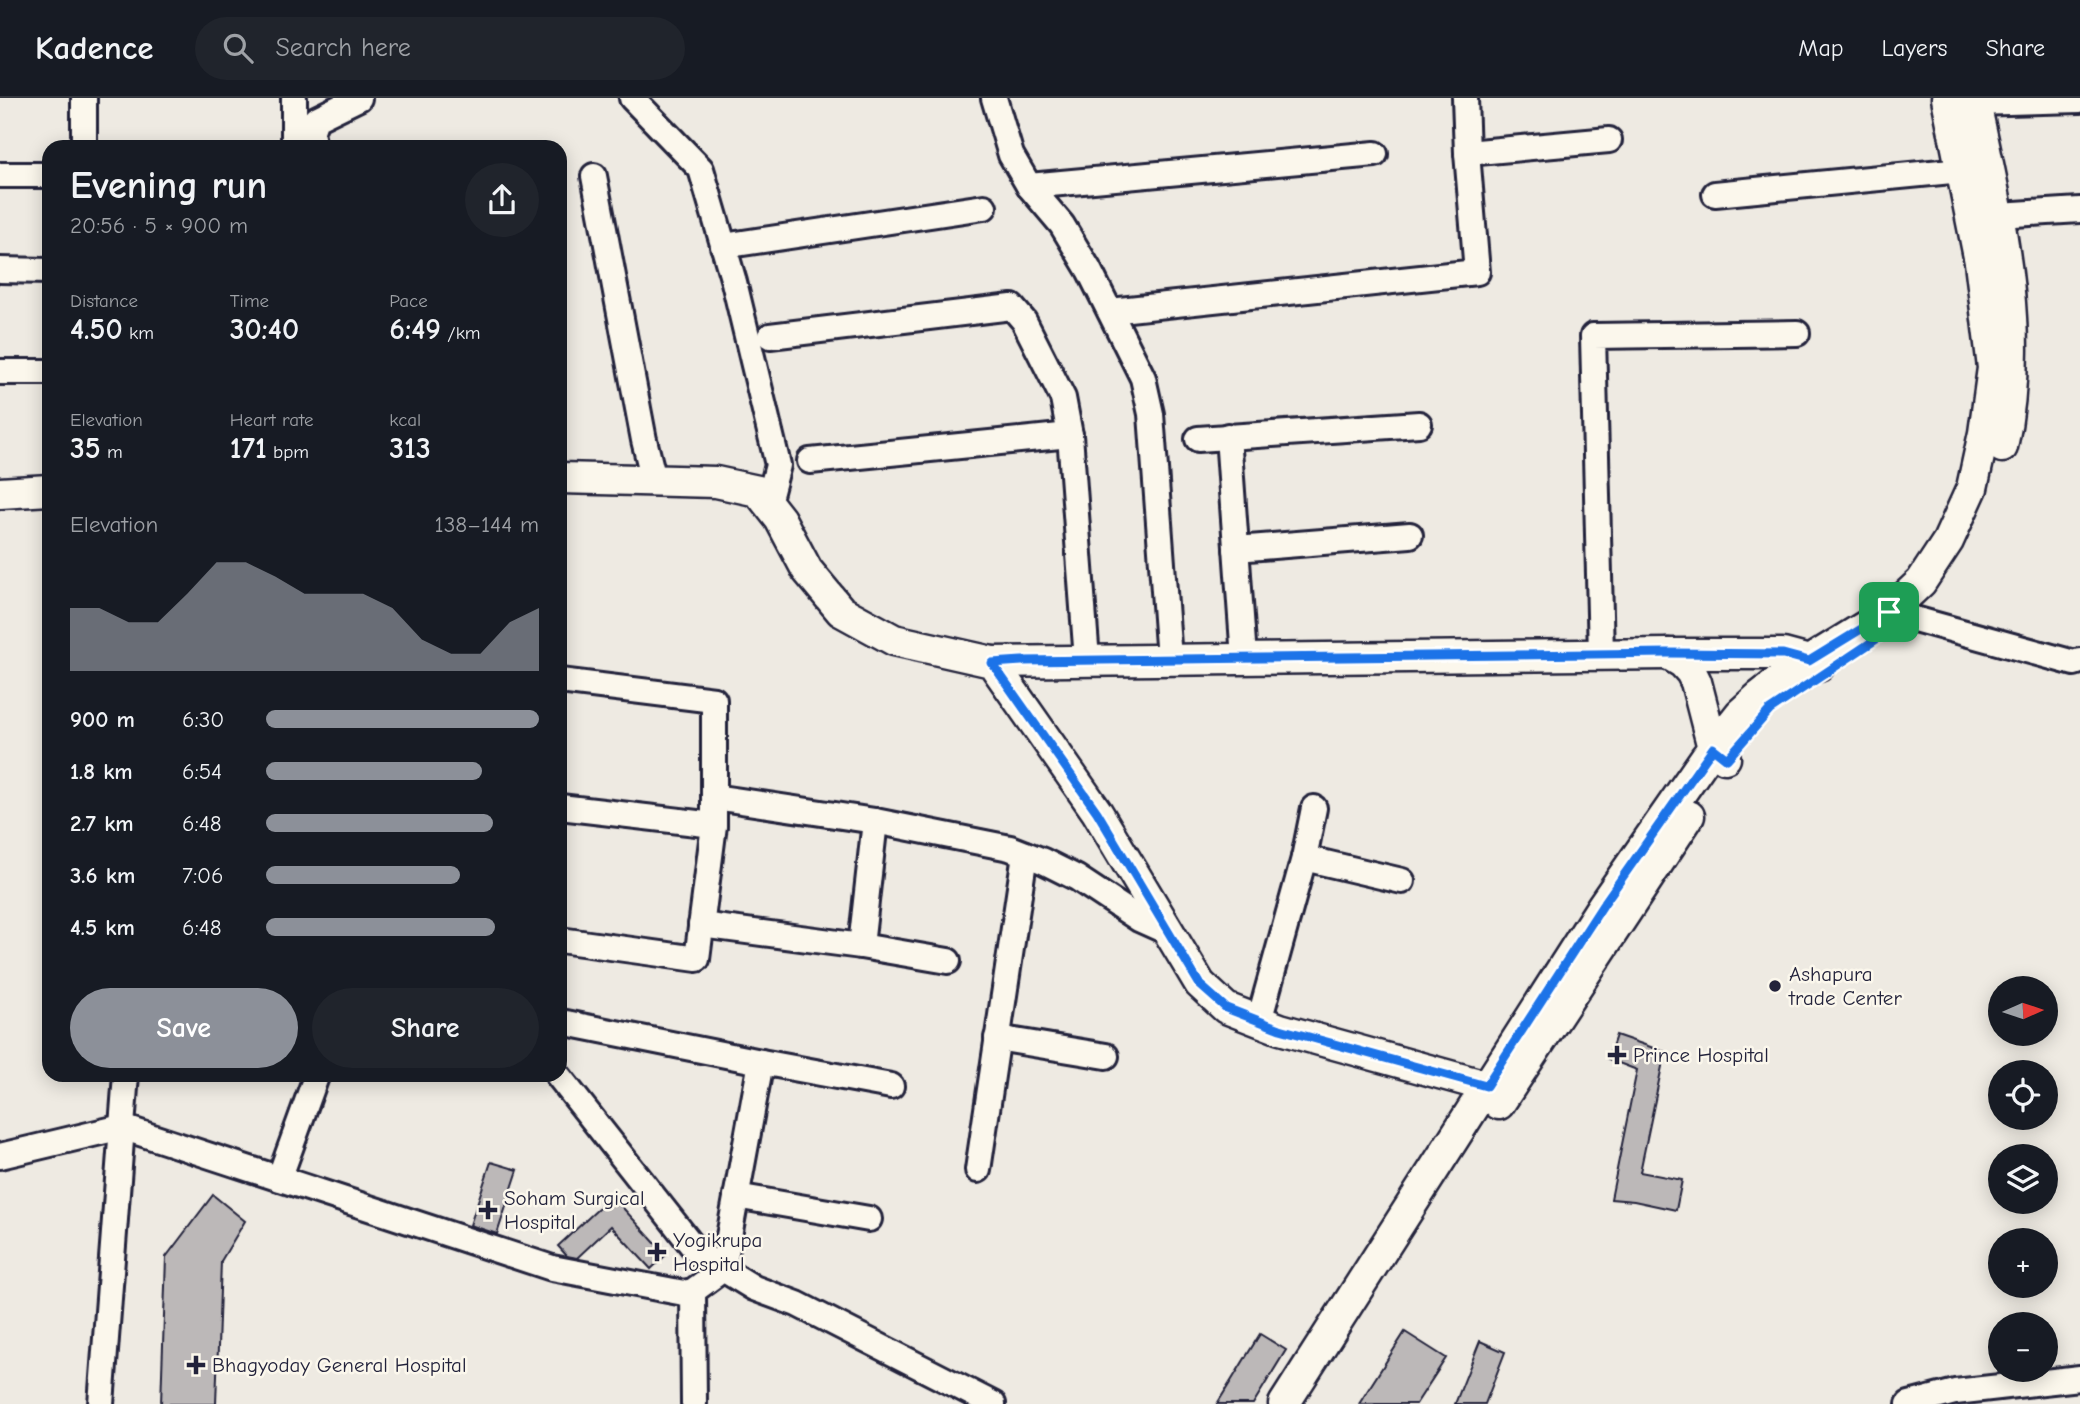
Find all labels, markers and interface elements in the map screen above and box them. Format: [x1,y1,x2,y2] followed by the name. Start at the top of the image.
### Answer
[195,17,685,80] search box
[35,29,153,67] text: Kadence
[219,29,257,67] icon: search
[275,33,411,63] text: Search here
[1798,34,1844,62] text: Map
[1882,34,1947,62] text: Layers
[1985,34,2045,62] text: Share
[465,163,539,237] button: share
[70,164,267,208] text: Evening run
[70,212,248,239] text: 20:56 · 5 × 900 m
[70,290,138,312] text: Distance
[230,290,269,312] text: Time
[389,290,428,312] text: Pace
[70,312,123,347] text: 4.50
[230,312,299,347] text: 30:40
[389,312,441,347] text: 6:49
[123,322,154,344] text: km
[441,322,481,344] text: /km
[70,409,143,431] text: Elevation
[230,409,313,431] text: Heart rate
[389,409,421,431] text: kcal
[70,431,101,466] text: 35
[230,431,267,466] text: 171
[389,431,431,466] text: 313
[101,441,123,463] text: m
[267,441,309,463] text: bpm
[70,511,158,538] text: Elevation
[435,511,539,538] text: 138–144 m
[1859,582,1919,642] pin
[1870,593,1908,631] icon: arrive
[70,706,135,733] text: 900 m
[182,706,224,733] text: 6:30
[70,758,133,785] text: 1.8 km
[182,758,222,785] text: 6:54
[70,810,134,837] text: 2.7 km
[182,810,222,837] text: 6:48
[70,862,135,889] text: 3.6 km
[182,862,224,889] text: 7:06
[70,914,135,941] text: 4.5 km
[182,914,222,941] text: 6:48
[1788,962,1902,1010] place label: Ashapura trade Center
[1988,976,2058,1046] north arrow
[1988,976,2058,1382] map controls
[1767,978,1783,994] marker: Ashapura trade Center
[70,988,298,1068] button: Save
[312,988,539,1068] button: Share
[1633,1043,1769,1067] place label: Prince Hospital
[1607,1045,1627,1065] marker: Prince Hospital
[1988,1060,2058,1130] button: locate
[1988,1144,2058,1214] button: layers
[504,1186,645,1234] place label: Soham Surgical Hospital
[478,1200,498,1220] marker: Soham Surgical Hospital
[673,1228,762,1276] place label: Yogikrupa Hospital
[1988,1228,2058,1298] button: +
[647,1242,667,1262] marker: Yogikrupa Hospital
[1988,1312,2058,1382] button: −
[212,1353,467,1377] place label: Bhagyoday General Hospital
[186,1355,206,1375] marker: Bhagyoday General Hospital

